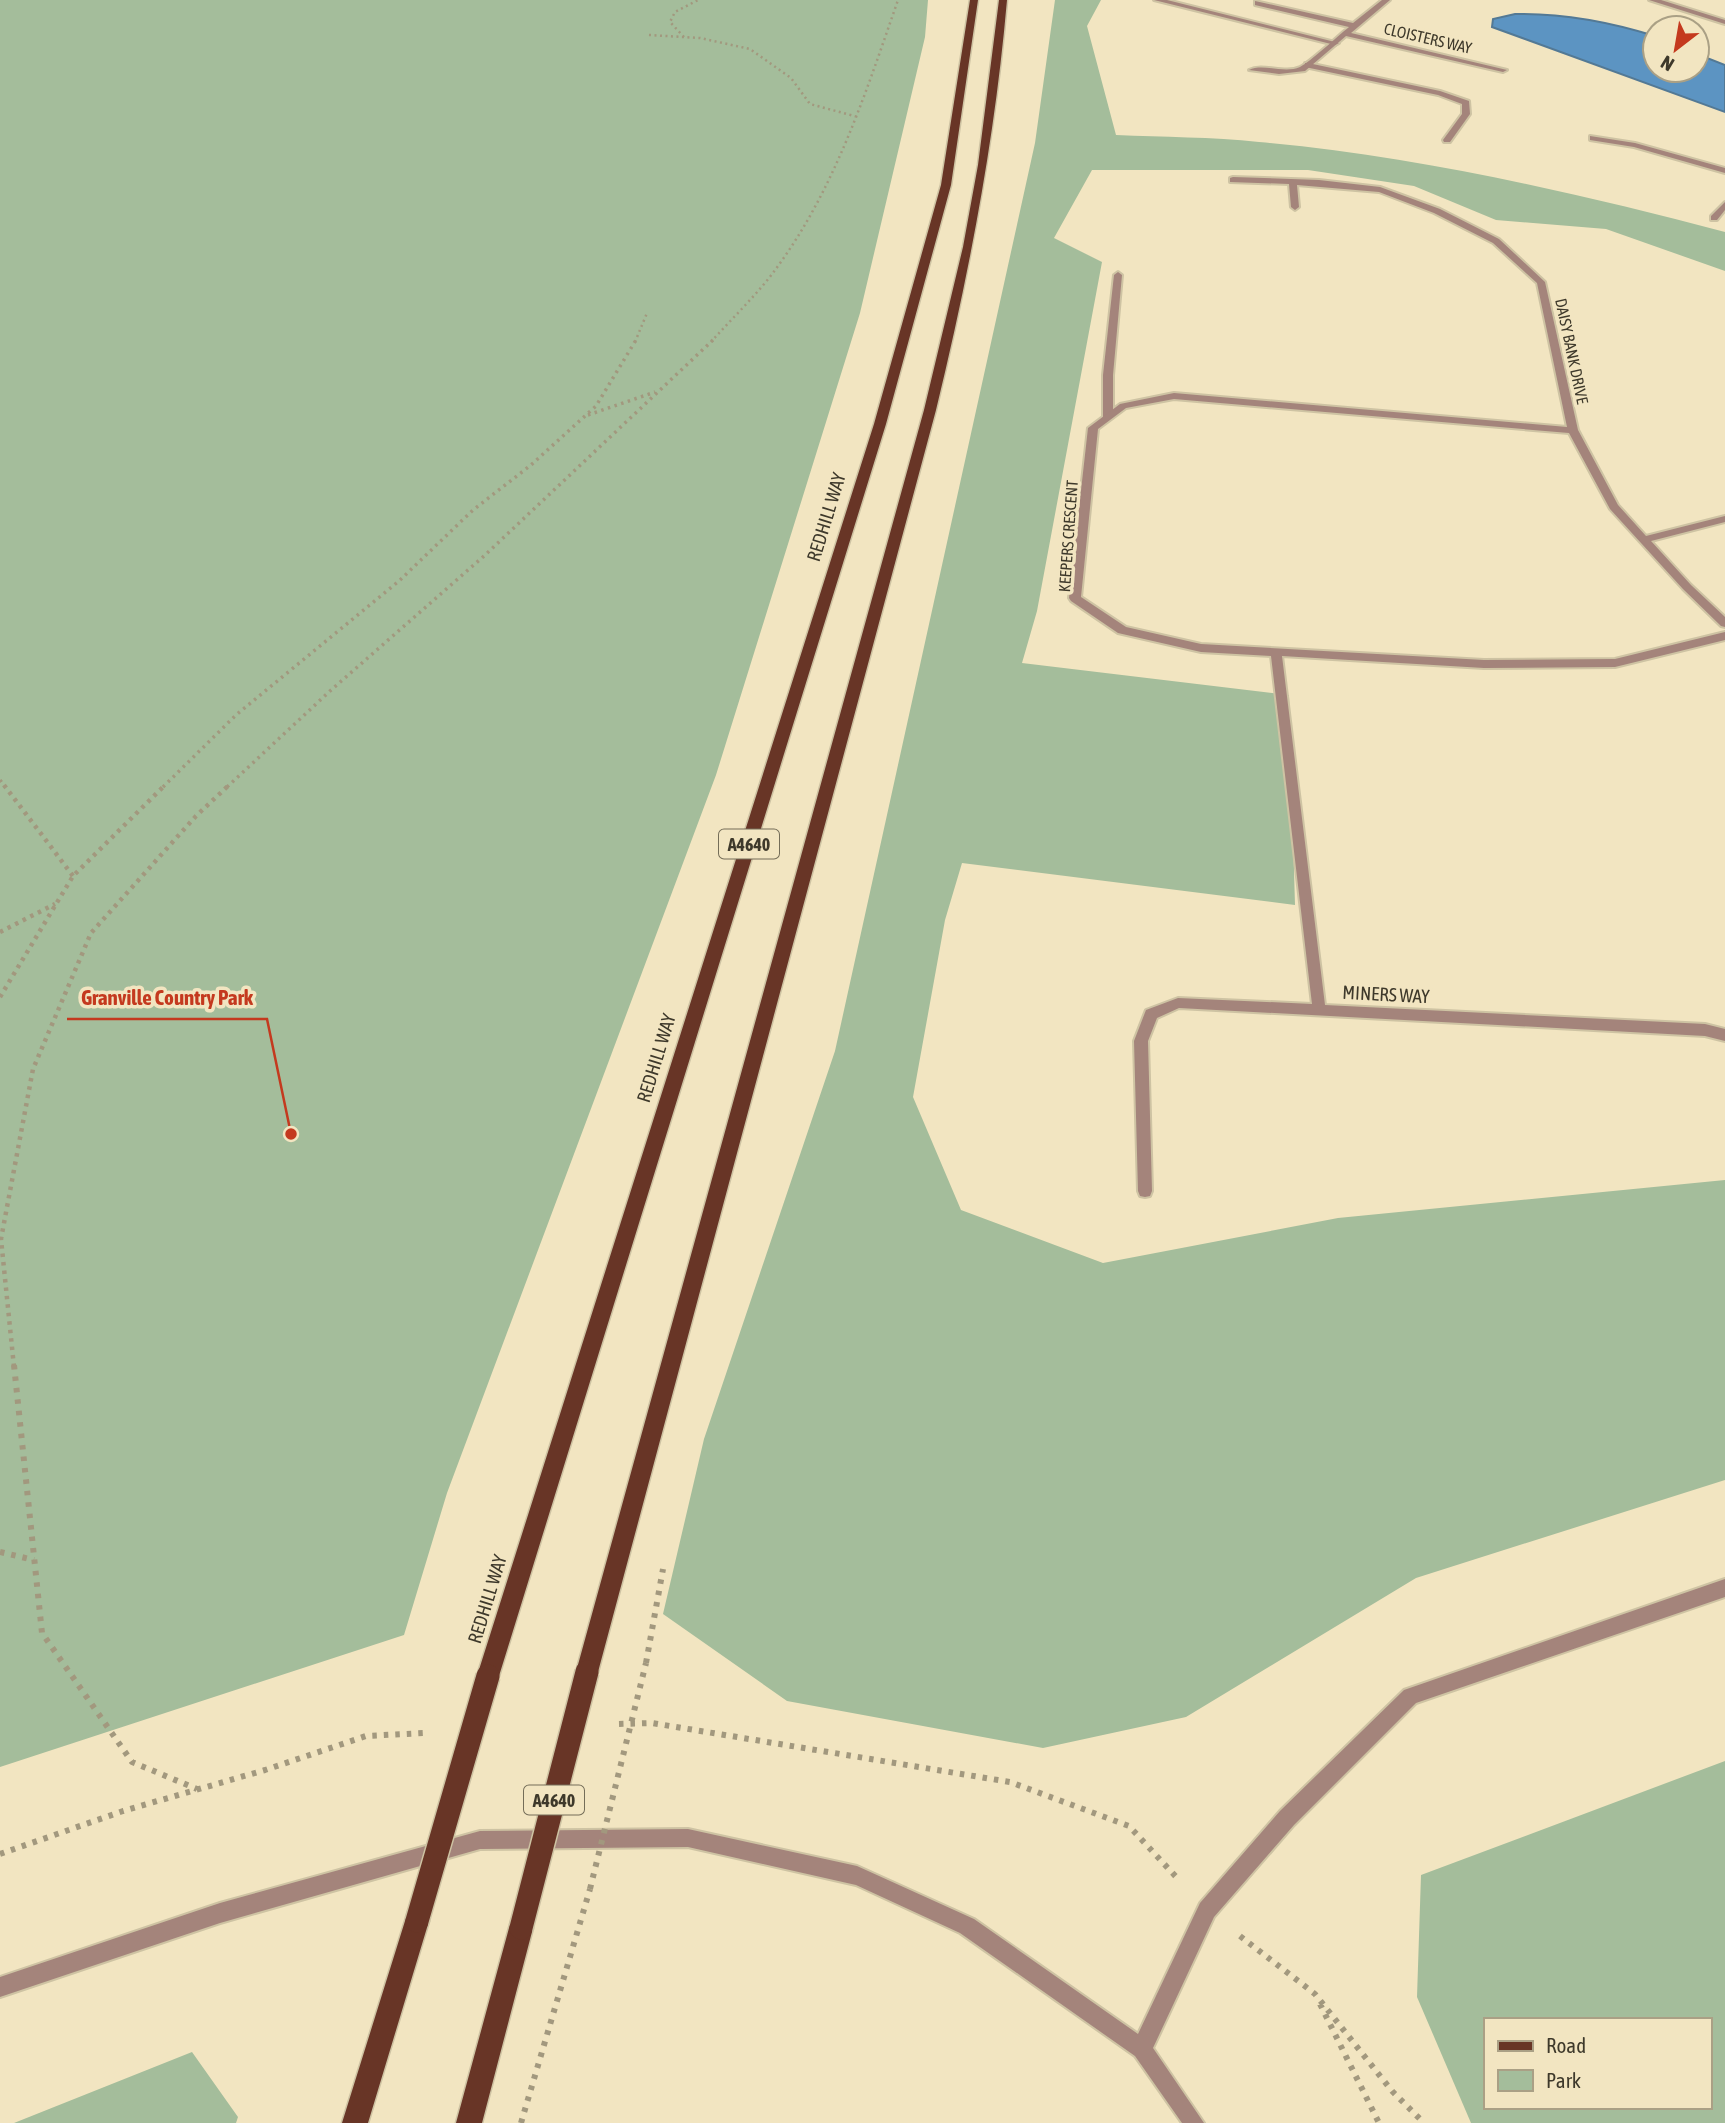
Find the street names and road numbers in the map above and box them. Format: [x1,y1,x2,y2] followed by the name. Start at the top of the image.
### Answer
[1382,19,1474,57] street label: CLOISTERS WAY
[1552,297,1592,406] street label: DAISY BANK DRIVE
[802,469,850,564] street label: REDHILL WAY
[1055,479,1081,593] street label: KEEPERS CRESCENT
[719,830,779,858] road number: A4640
[1342,981,1431,1007] street label: MINERS WAY
[632,1010,680,1105] street label: REDHILL WAY
[463,1551,511,1646] street label: REDHILL WAY
[524,1786,584,1814] road number: A4640

